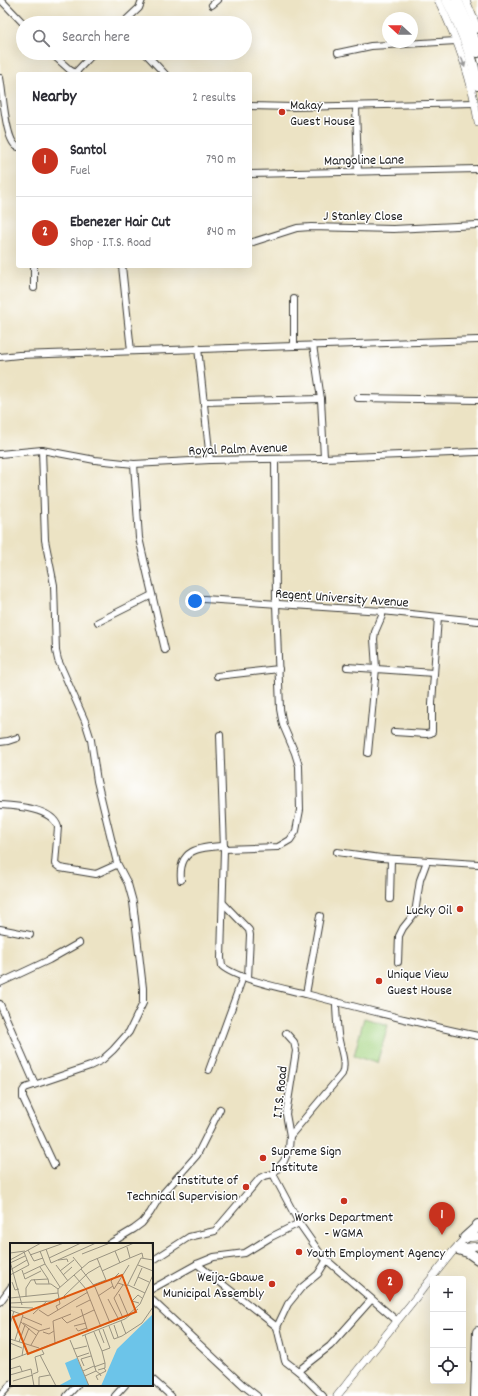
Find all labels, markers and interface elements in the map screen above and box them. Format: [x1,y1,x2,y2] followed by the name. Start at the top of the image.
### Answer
[382,12,418,48] north arrow
[16,16,252,60] search box
[30,27,52,49] icon: search
[62,27,130,49] text: Search here
[460,56,466,68] one-way arrow
[32,86,76,110] text: Nearby
[192,89,236,108] text: 2 results
[290,96,355,132] place label: Makay Guest House
[277,107,287,117] marker: Makay Guest House
[70,140,106,162] text: Santol
[324,150,404,172] street label: Mangoline Lane
[44,151,46,170] text: 1
[206,151,236,170] text: 790 m
[70,162,90,181] text: Fuel
[323,207,403,227] street label: J Stanley Close
[70,212,171,234] text: Ebenezer Hair Cut
[42,223,48,242] text: 2
[206,223,236,242] text: 840 m
[70,234,151,253] text: Shop · I.T.S. Road
[188,438,288,462] street label: Royal Palm Avenue
[274,584,409,614] street label: Regent University Avenue
[185,591,205,611] your location
[406,901,453,921] place label: Lucky Oil
[455,904,465,914] marker: Lucky Oil
[387,965,452,1001] place label: Unique View Guest House
[374,976,384,986] marker: Unique View Guest House
[268,1065,294,1119] street label: I.T.S. Road
[271,1142,341,1178] place label: Supreme Sign Institute
[258,1153,268,1163] marker: Supreme Sign Institute
[127,1171,239,1207] place label: Institute of Technical Supervision
[241,1182,251,1192] marker: Institute of Technical Supervision
[339,1196,349,1206] marker: Works Department - WGMA
[429,1202,455,1235] pin: 1
[295,1208,393,1244] place label: Works Department - WGMA
[10,1243,153,1386] inset map
[307,1244,445,1264] place label: Youth Employment Agency
[294,1247,304,1257] marker: Youth Employment Agency
[163,1268,264,1304] place label: Weija-Gbawe Municipal Assembly
[377,1269,403,1302] pin: 2
[430,1276,466,1384] map controls
[430,1276,466,1312] button: +
[267,1279,277,1289] marker: Weija-Gbawe Municipal Assembly
[430,1312,466,1348] button: −
[430,1348,466,1384] button: locate

